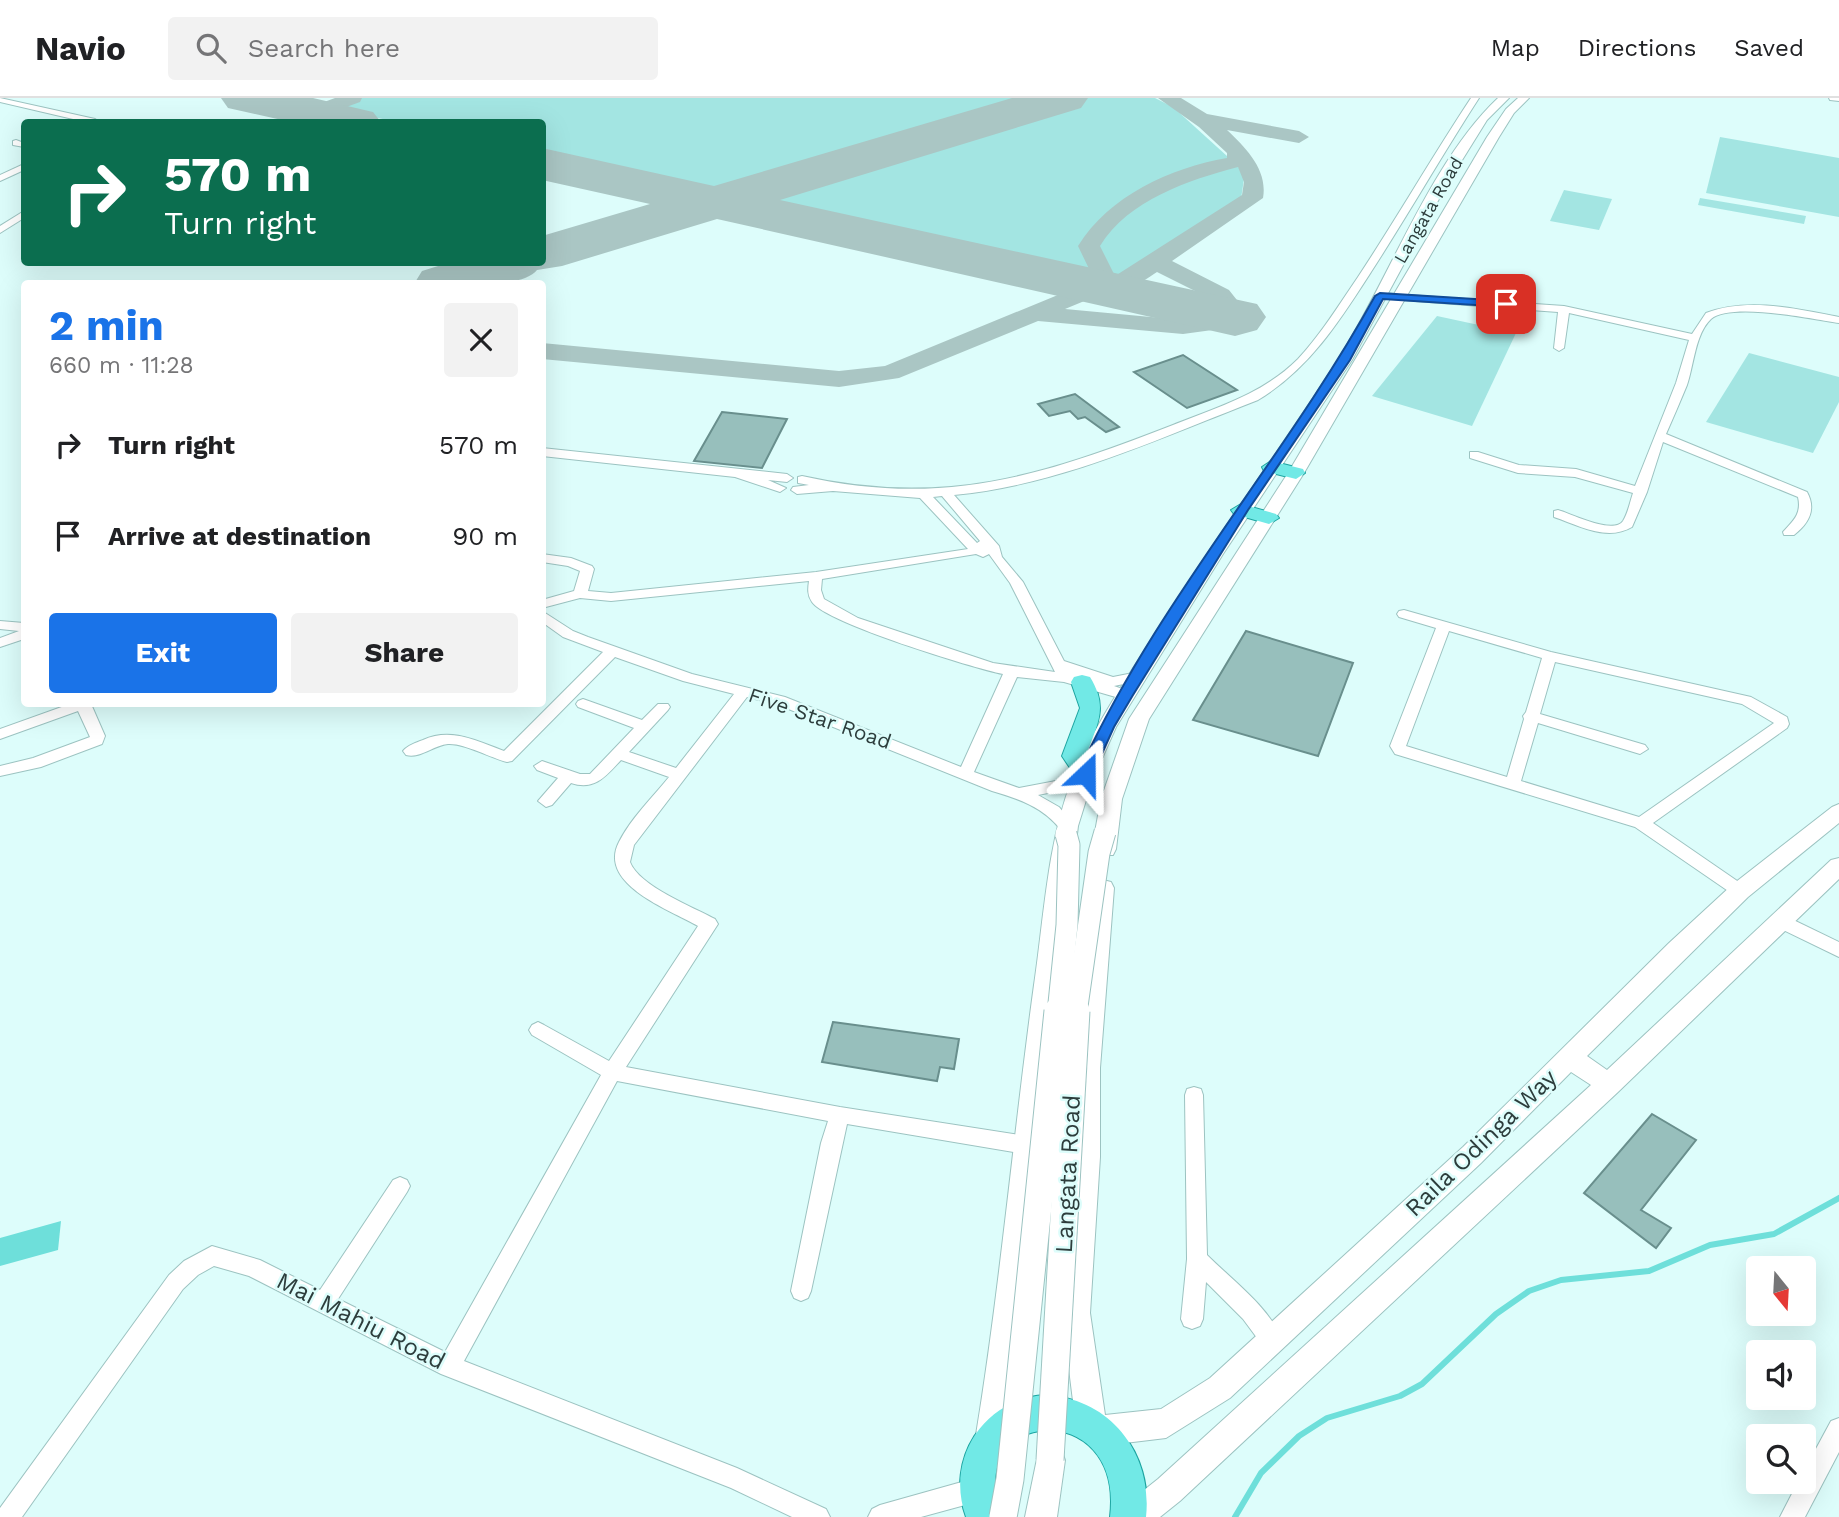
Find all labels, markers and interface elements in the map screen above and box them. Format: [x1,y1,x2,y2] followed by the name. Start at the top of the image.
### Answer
[168,17,658,80] search box
[35,29,126,68] text: Navio
[192,29,230,67] icon: search
[248,33,400,63] text: Search here
[1491,34,1540,62] text: Map
[1578,34,1696,62] text: Directions
[1734,34,1804,62] text: Saved
[164,145,311,203] text: 570 m
[49,147,140,238] icon: right
[1389,153,1467,267] street label: Langata Road
[164,204,316,242] text: Turn right
[1476,274,1536,334] pin
[1487,285,1525,323] icon: arrive
[49,301,164,350] text: 2 min
[444,303,518,377] button: close
[49,352,194,379] text: 660 m · 11:28
[49,426,87,464] icon: right
[108,430,235,460] text: Turn right
[439,430,518,460] text: 570 m
[49,517,87,555] icon: arrive
[108,521,371,551] text: Arrive at destination
[452,521,518,551] text: 90 m
[49,613,277,693] button: Exit
[291,613,518,693] button: Share
[745,682,895,754] street label: Five Star Road
[1049,737,1123,811] position arrow
[1400,1063,1563,1222] street label: Raila Odinga Way
[1050,1094,1086,1254] street label: Langata Road
[1746,1256,1816,1326] north arrow
[1746,1256,1816,1494] map controls
[272,1266,450,1376] street label: Mai Mahiu Road
[1746,1340,1816,1410] button: sound
[1746,1424,1816,1494] button: search

